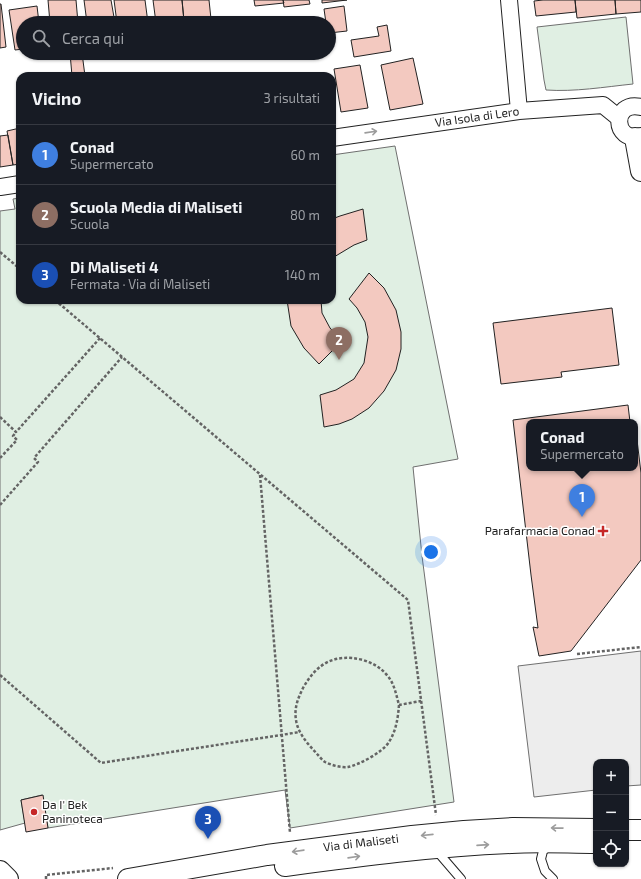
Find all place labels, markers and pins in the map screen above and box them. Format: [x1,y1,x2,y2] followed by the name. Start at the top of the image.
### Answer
[326,327,352,360] pin: 2
[569,484,595,517] pin: 1
[485,523,595,537] place label: Parafarmacia Conad
[598,526,608,536] marker: Parafarmacia Conad
[42,797,103,825] place label: Da I' Bek Paninoteca
[195,806,221,839] pin: 3
[29,807,39,817] marker: Da I' Bek Paninoteca

